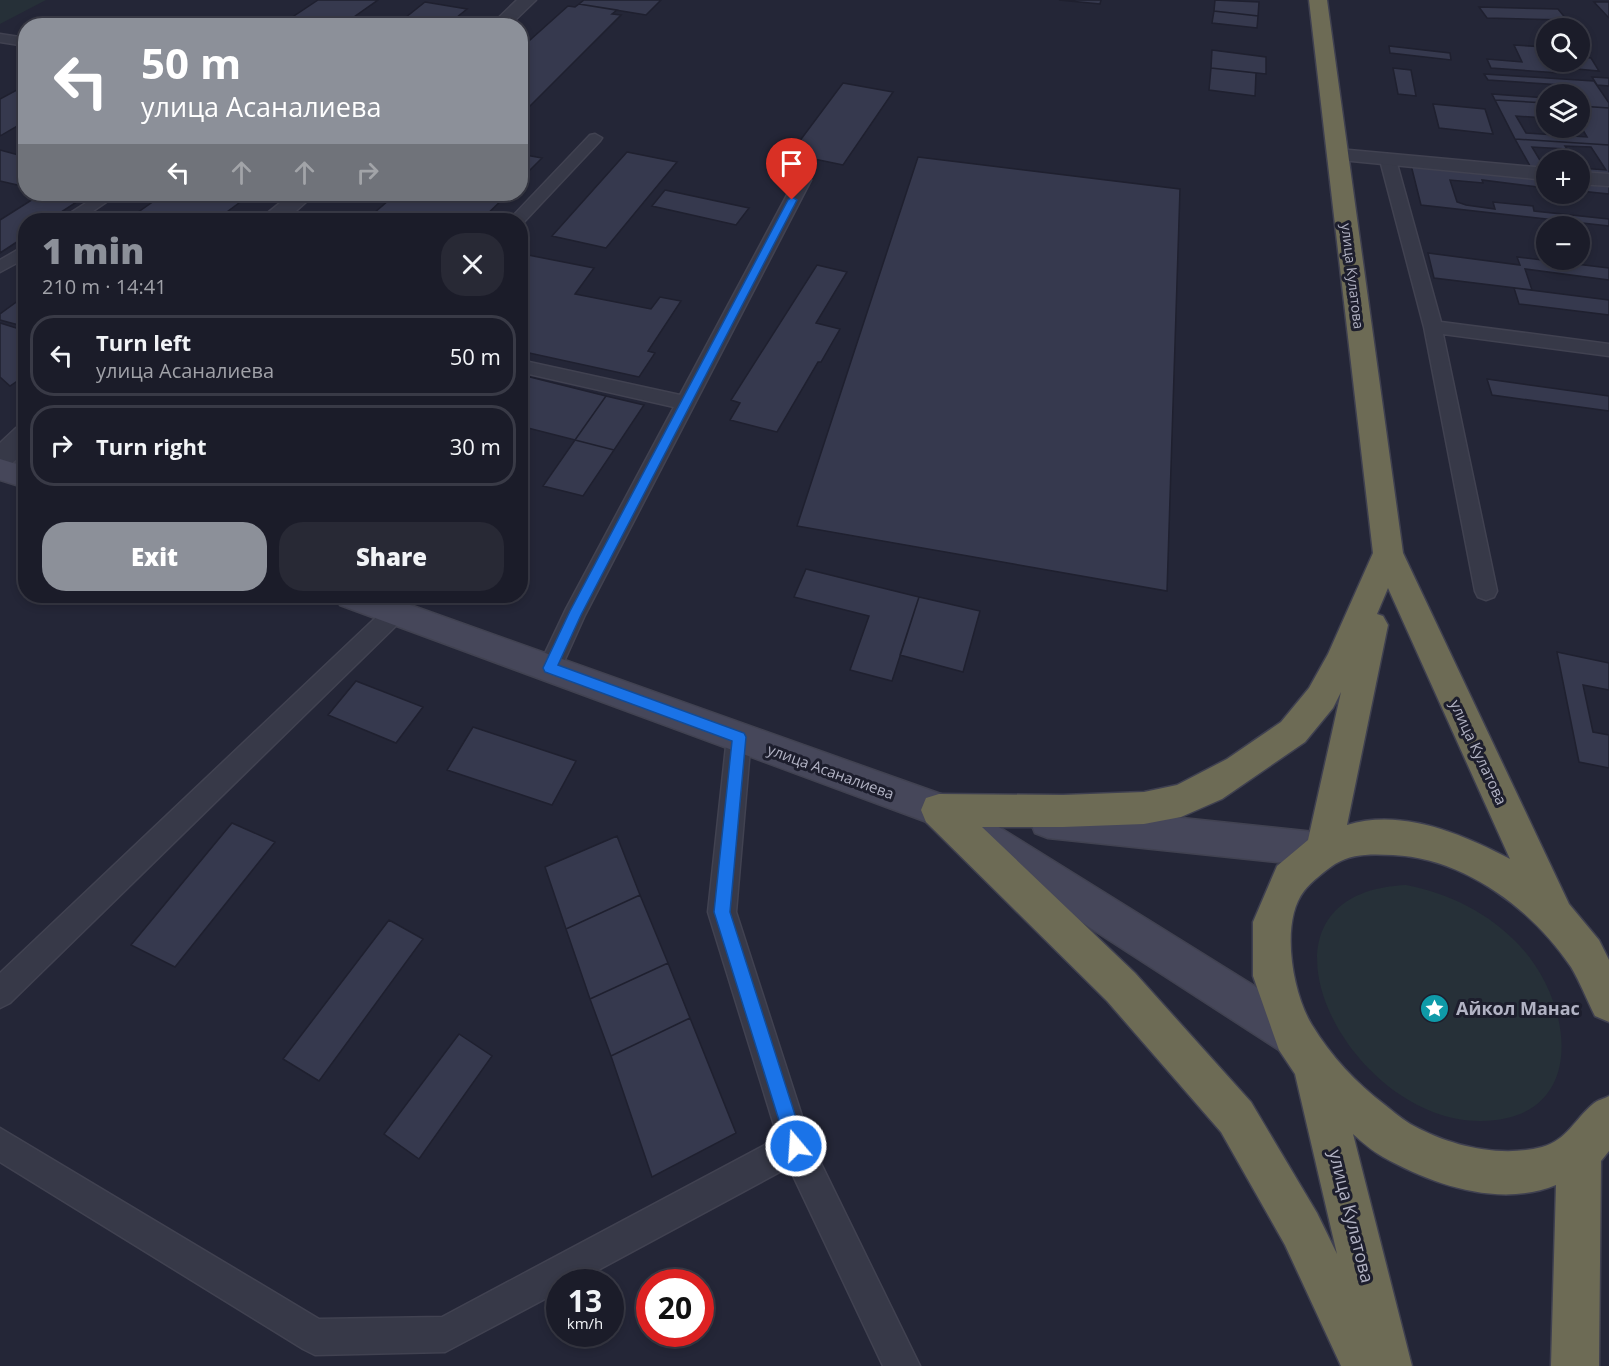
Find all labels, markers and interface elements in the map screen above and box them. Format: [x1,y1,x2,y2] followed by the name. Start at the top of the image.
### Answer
[1536,18,1590,270] map controls
[1536,18,1590,72] button: search
[141,34,241,91] text: 50 m
[42,42,120,120] icon: left
[1536,84,1590,138] button: layers
[141,88,381,125] text: улица Асаналиева
[766,138,817,200] pin
[775,147,808,180] icon: arrive
[1536,150,1590,204] button: +
[162,156,195,189] icon: left
[225,156,258,189] icon: ahead
[288,156,321,189] icon: ahead
[351,156,384,189] icon: right
[1536,216,1590,270] button: −
[1337,222,1369,330] street label: улица Кулатова
[42,226,144,275] text: 1 min
[441,233,504,296] button: close
[42,273,167,300] text: 210 m · 14:41
[96,327,191,357] text: Turn left
[45,339,78,372] icon: left
[450,341,501,371] text: 50 m
[96,357,274,384] text: улица Асаналиева
[45,429,78,462] icon: right
[96,431,207,461] text: Turn right
[450,431,501,461] text: 30 m
[42,522,267,591] button: Exit
[279,522,504,591] button: Share
[1446,696,1512,808] street label: улица Кулатова
[765,739,897,803] street label: улица Асаналиева
[1419,992,1451,1024] place icon: Айкол Манас
[1456,996,1580,1020] place label: Айкол Манас
[764,1114,828,1178] position arrow
[1324,1147,1380,1285] street label: улица Кулатова
[636,1269,714,1347] speed limit sign: 20
[568,1280,602,1321] text: 13
[567,1313,603,1333] text: km/h

